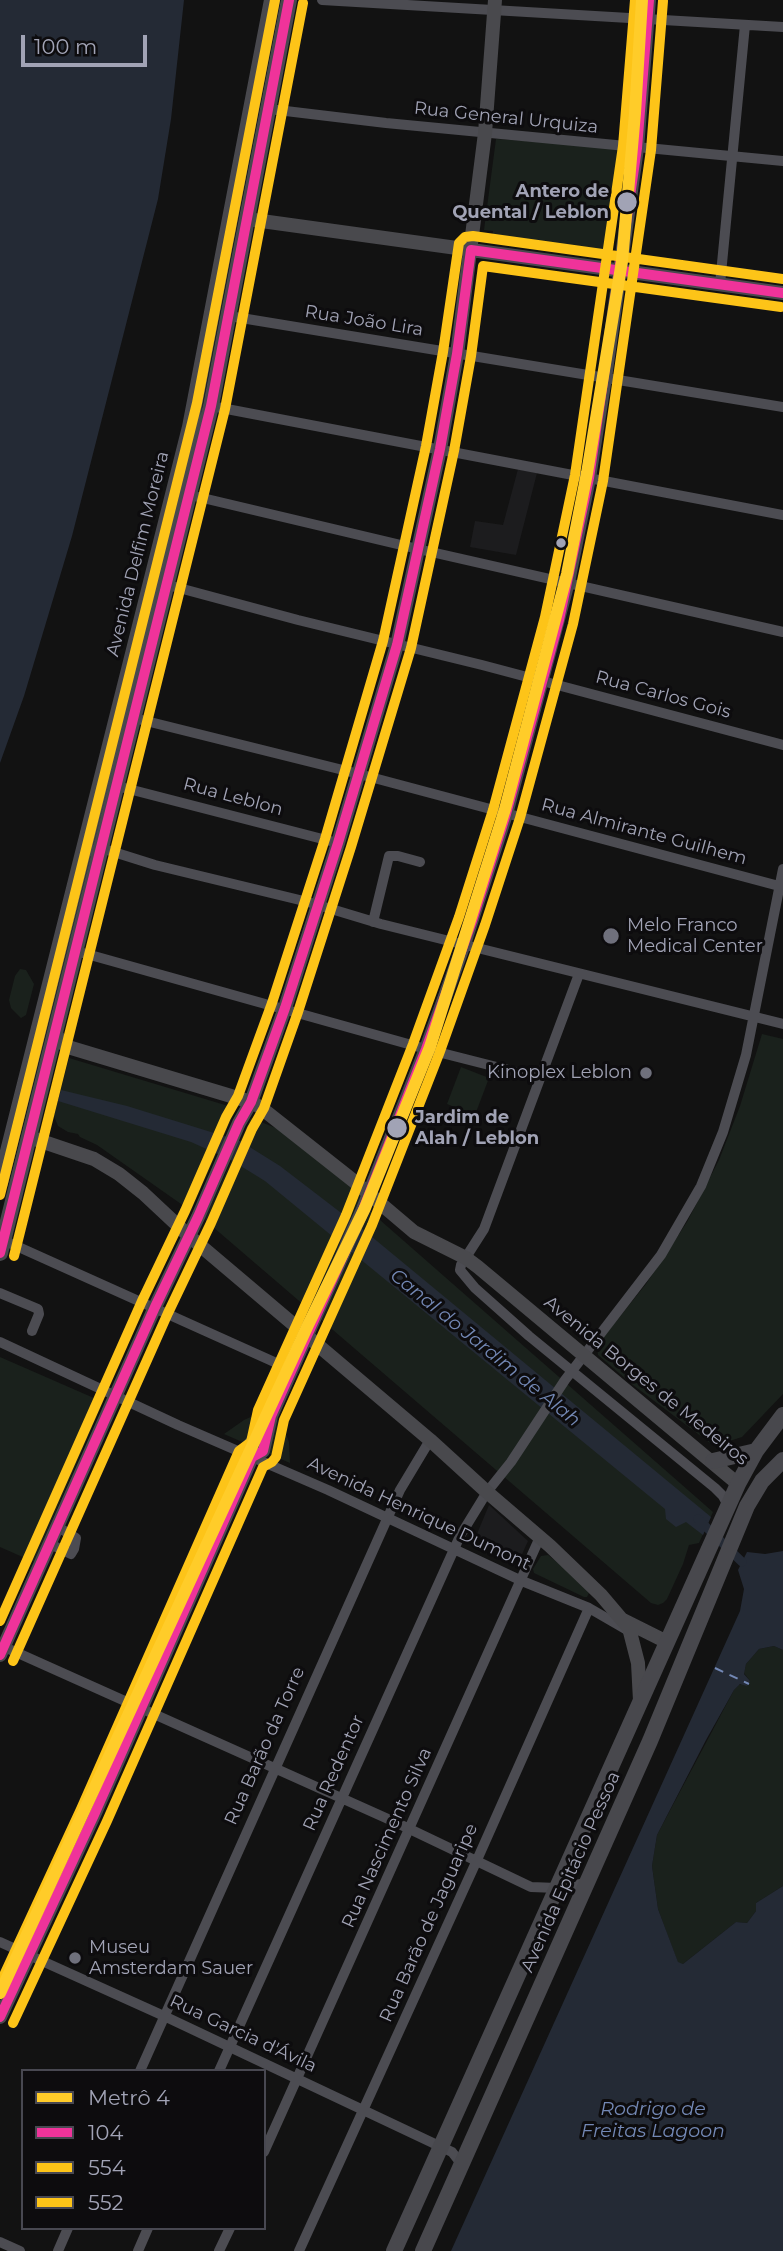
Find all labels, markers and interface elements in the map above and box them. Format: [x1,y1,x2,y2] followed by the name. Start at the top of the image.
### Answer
[24,21,150,65] scale bar
[34,34,97,59] text: 100 m
[413,98,599,138] street label: Rua General Urquiza
[452,181,609,224] place label: Antero de Quental / Leblon
[615,190,639,214] marker: Antero de Quental / Leblon
[303,301,425,341] street label: Rua João Lira
[102,449,174,659] street label: Avenida Delfim Moreira
[554,536,568,550] unlabelled marker
[593,667,733,723] street label: Rua Carlos Gois
[181,773,285,821] street label: Rua Leblon
[539,794,749,870] street label: Rua Almirante Guilhem
[627,915,763,958] place label: Melo Franco Medical Center
[601,926,621,946] marker: Melo Franco Medical Center
[487,1062,632,1084] place label: Kinoplex Leblon
[638,1065,654,1081] marker: Kinoplex Leblon
[415,1107,539,1150] place label: Jardim de Alah / Leblon
[385,1116,409,1140] marker: Jardim de Alah / Leblon
[385,1264,585,1432] water label: Canal do Jardim de Alah
[539,1292,753,1470] street label: Avenida Borges de Medeiros
[304,1453,534,1575] street label: Avenida Henrique Dumont
[220,1664,310,1828] street label: Rua Barão da Torre
[299,1711,369,1835] street label: Rua Redentor
[337,1744,437,1932] street label: Rua Nascimento Silva
[517,1768,625,1976] street label: Avenida Epitácio Pessoa
[375,1820,483,2026] street label: Rua Barão de Jaguaripe
[89,1937,253,1980] place label: Museu Amsterdam Sauer
[67,1950,83,1966] marker: Museu Amsterdam Sauer
[166,1990,320,2078] street label: Rua Garcia d'Ávila
[21,2069,266,2230] legend
[88,2085,170,2110] text: Metrô 4
[581,2098,725,2142] water label: Rodrigo de Freitas Lagoon
[88,2120,123,2145] text: 104
[88,2155,126,2180] text: 554
[88,2190,124,2215] text: 552

